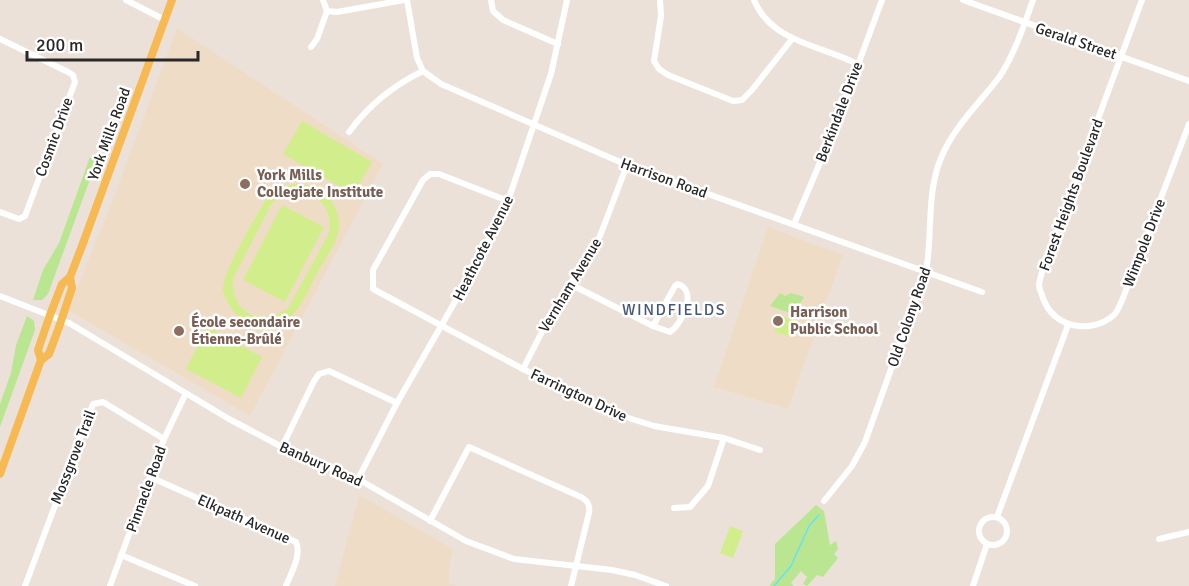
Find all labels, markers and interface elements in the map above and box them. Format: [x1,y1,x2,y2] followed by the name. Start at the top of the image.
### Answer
[1033,19,1119,63] street label: Gerald Street
[27,24,198,62] scale bar
[36,34,83,56] text: 200 m
[812,59,866,165] street label: Berkindale Drive
[84,85,134,183] street label: York Mills Road
[31,95,77,179] street label: Cosmic Drive
[1035,117,1107,273] street label: Forest Heights Boulevard
[618,154,710,202] street label: Harrison Road
[256,166,383,201] place label: York Mills Collegiate Institute
[238,177,252,191] marker: York Mills Collegiate Institute
[449,192,517,304] street label: Heathcote Avenue
[1119,196,1169,290] street label: Wimpole Drive
[535,234,605,336] street label: Vernham Avenue
[883,265,935,369] street label: Old Colony Road
[622,300,726,320] district label: WINDFIELDS
[790,303,879,338] place label: Harrison Public School
[191,312,300,348] place label: École secondaire Étienne-Brûlé
[771,314,785,328] marker: Harrison Public School
[172,324,186,338] marker: École secondaire Étienne-Brûlé
[528,365,630,425] street label: Farrington Drive
[47,407,99,507] street label: Mossgrove Trail
[277,438,365,490] street label: Banbury Road
[122,443,170,535] street label: Pinnacle Road
[195,491,293,547] street label: Elkpath Avenue

